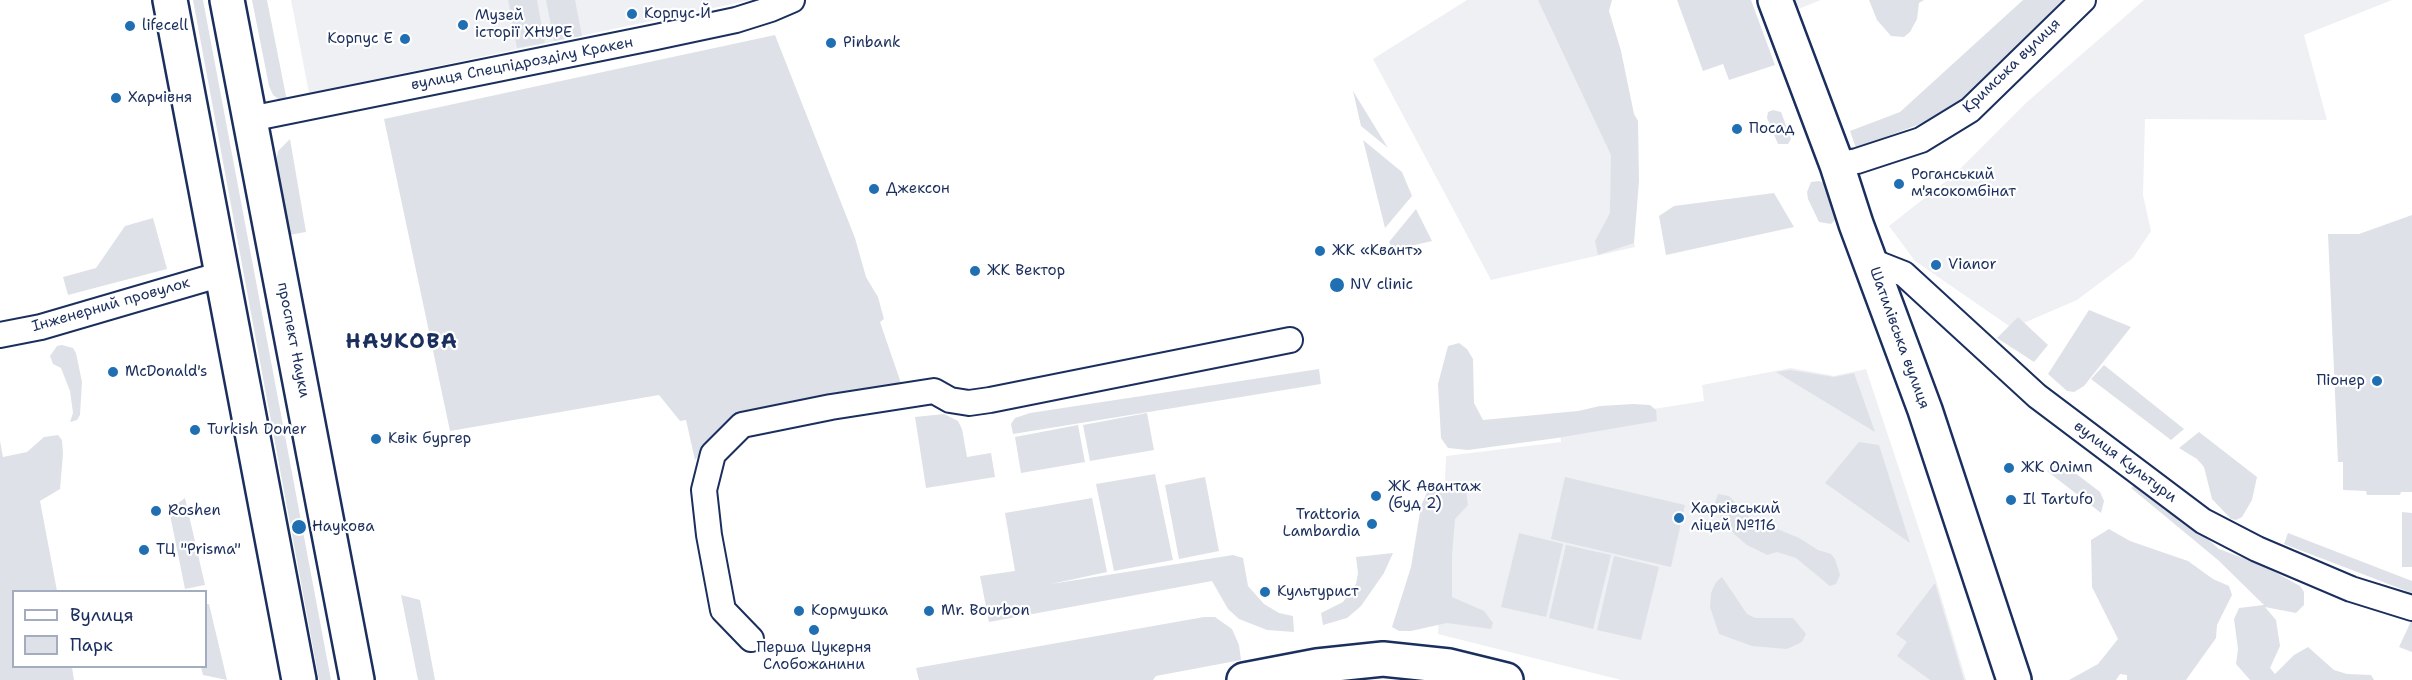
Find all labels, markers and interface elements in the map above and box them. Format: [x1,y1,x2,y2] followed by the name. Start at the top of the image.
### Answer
[644,5,711,23] place label: Корпус Й
[475,7,572,42] place label: Музей історії ХНУРЕ
[625,7,639,21] marker: Корпус Й
[1960,15,2064,117] street label: Кримська вулиця
[142,17,188,35] place label: lifecell
[456,18,470,32] marker: Музей історії ХНУРЕ
[123,19,137,33] marker: lifecell
[327,30,393,48] place label: Корпус E
[398,32,412,46] marker: Корпус E
[409,34,635,94] street label: вулиця Спецпідрозділу Кракен
[843,34,901,52] place label: Pinbank
[824,36,838,50] marker: Pinbank
[128,89,192,107] place label: Харчівня
[109,91,123,105] marker: Харчівня
[1749,120,1794,138] place label: Посад
[1730,122,1744,136] marker: Посад
[1911,166,2016,201] place label: Роганський м'ясокомбінат
[1892,177,1906,191] marker: Роганський м'ясокомбінат
[886,180,950,198] place label: Джексон
[867,182,881,196] marker: Джексон
[1332,242,1422,260] place label: ЖК «Квант»
[1313,244,1327,258] marker: ЖК «Квант»
[1948,256,1997,274] place label: Vianor
[1929,258,1943,272] marker: Vianor
[987,262,1065,280] place label: ЖК Вектор
[968,264,982,278] marker: ЖК Вектор
[1865,265,1933,411] street label: Шатилівська вулиця
[30,274,192,336] street label: Інженерний провулок
[1328,276,1346,294] marker: NV clinic
[1350,276,1413,294] place label: NV clinic
[273,281,313,399] street label: проспект Науки
[346,330,458,356] district label: НАУКОВА
[125,363,207,381] place label: McDonald's
[106,365,120,379] marker: McDonald's
[2316,372,2365,390] place label: Піонер
[2370,374,2384,388] marker: Піонер
[2070,417,2180,507] street label: вулиця Культури
[207,421,307,439] place label: Turkish Doner
[188,423,202,437] marker: Turkish Doner
[388,430,471,448] place label: Квік бургер
[369,432,383,446] marker: Квік бургер
[2021,459,2093,477] place label: ЖК Олімп
[2002,461,2016,475] marker: ЖК Олімп
[1388,478,1481,513] place label: ЖК Авантаж (буд 2)
[1369,489,1383,503] marker: ЖК Авантаж (буд 2)
[2023,491,2093,509] place label: Il Tartufo
[2004,493,2018,507] marker: Il Tartufo
[1691,500,1780,535] place label: Харківський ліцей №116
[168,502,221,520] place label: Roshen
[149,504,163,518] marker: Roshen
[1283,506,1360,541] place label: Trattoria Lambardia
[1672,511,1686,525] marker: Харківський ліцей №116
[1365,517,1379,531] marker: Trattoria Lambardia
[290,518,308,536] marker: Наукова
[312,518,374,536] place label: Наукова
[156,541,241,559] place label: ТЦ "Prisma"
[137,543,151,557] marker: ТЦ "Prisma"
[1277,583,1359,601] place label: Культурист
[1258,585,1272,599] marker: Культурист
[12,590,207,668] legend
[811,602,888,620] place label: Кормушка
[941,602,1030,620] place label: Mr. Bourbon
[70,603,134,627] text: Вулиця
[792,604,806,618] marker: Кормушка
[922,604,936,618] marker: Mr. Bourbon
[807,623,821,637] marker: Перша Цукерня Слобожанини
[70,633,113,657] text: Парк
[756,639,872,674] place label: Перша Цукерня Слобожанини

